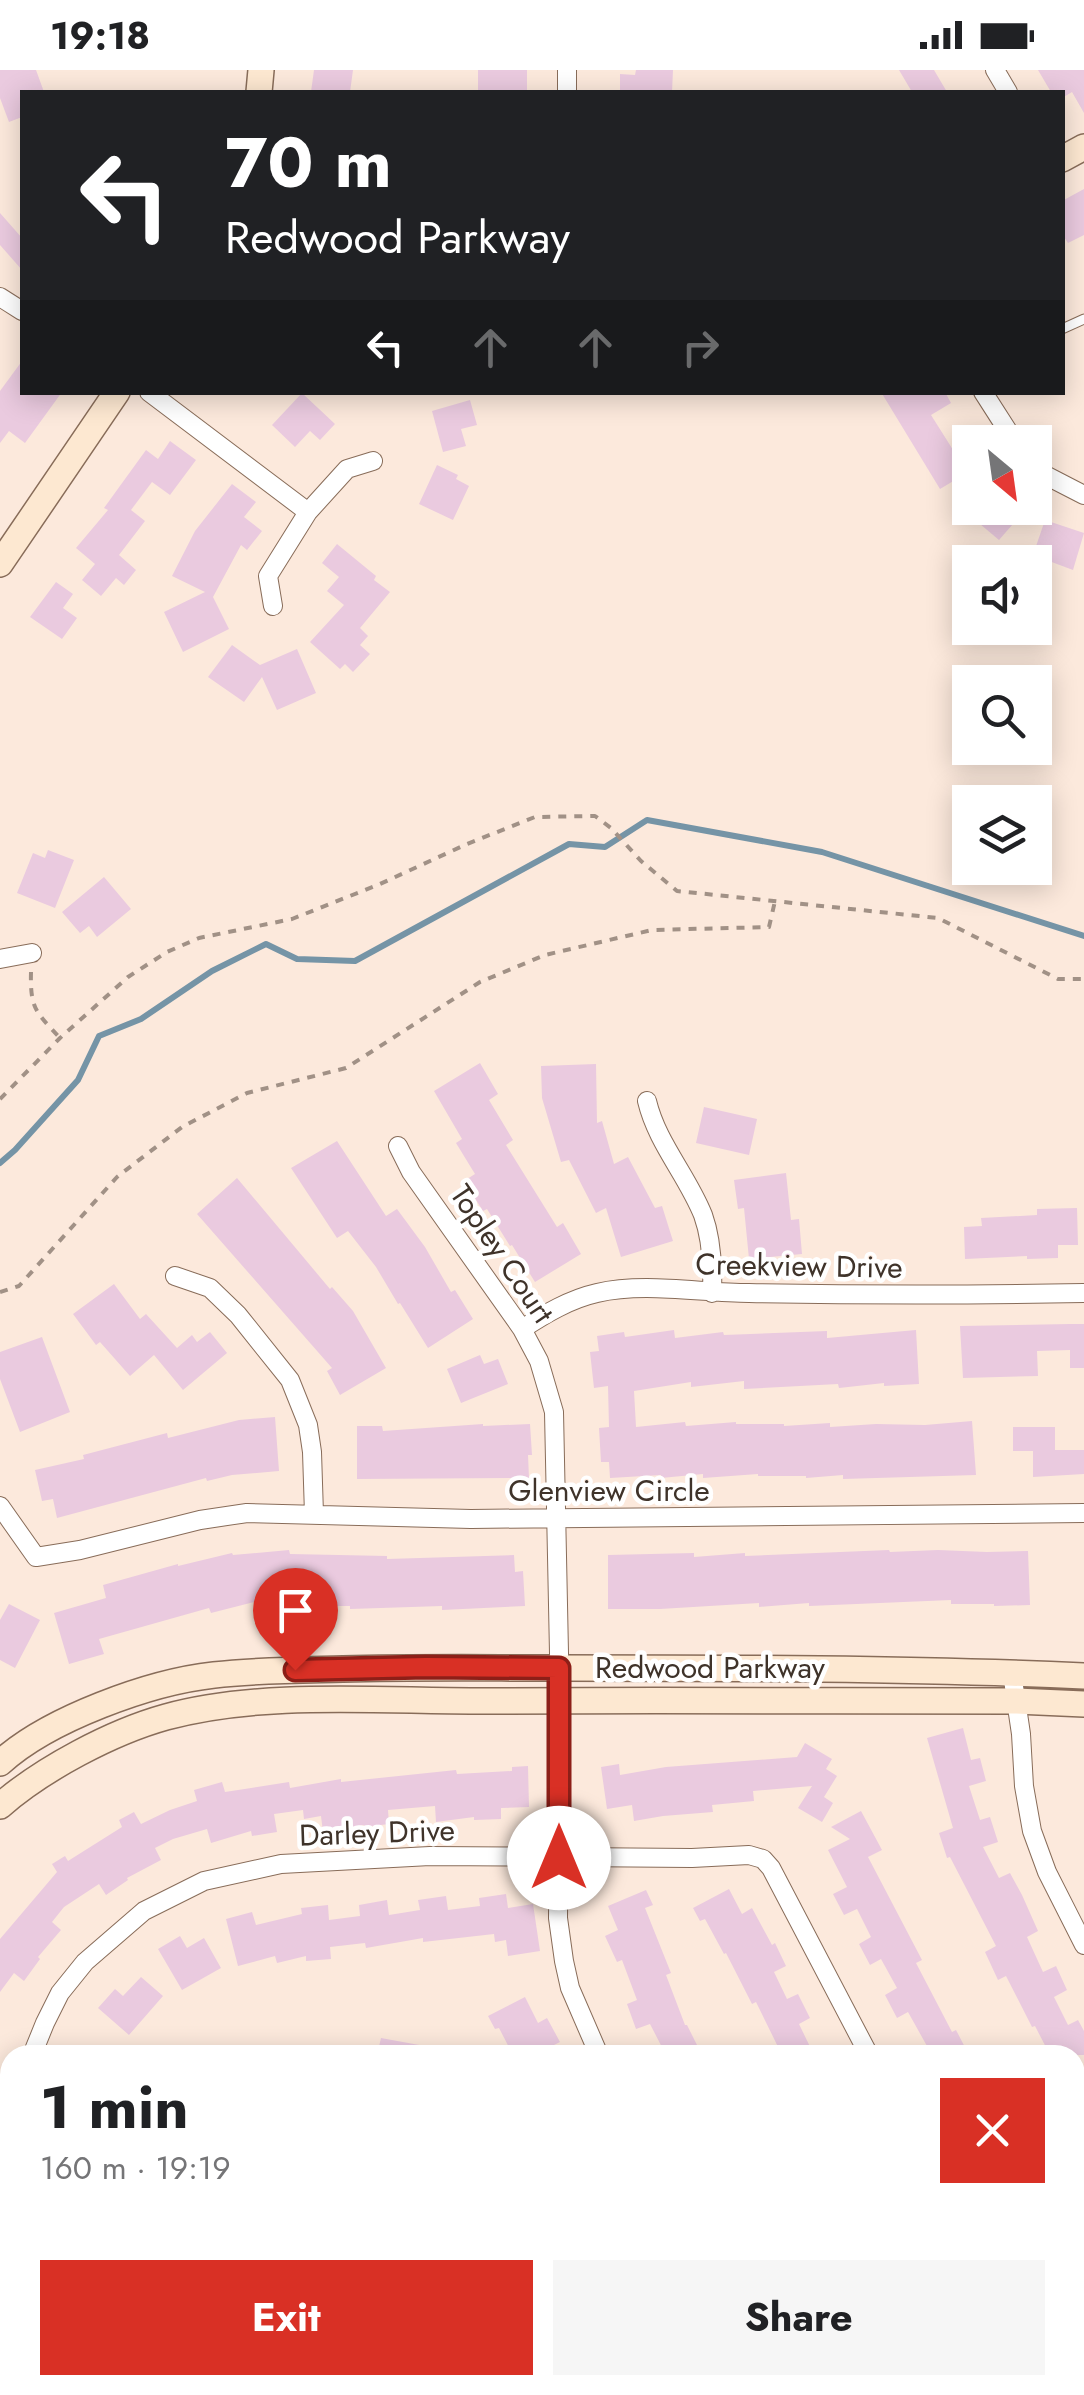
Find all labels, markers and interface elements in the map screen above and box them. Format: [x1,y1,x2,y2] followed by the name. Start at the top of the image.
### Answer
[50,8,150,63] text: 19:18
[225,112,392,213] text: 70 m
[60,130,190,260] icon: left
[225,205,570,270] text: Redwood Parkway
[358,320,413,375] icon: left
[463,320,518,375] icon: ahead
[568,320,623,375] icon: ahead
[673,320,728,375] icon: right
[952,425,1052,525] north arrow
[952,425,1052,885] map controls
[952,545,1052,645] button: sound
[952,665,1052,765] button: search
[952,785,1052,885] button: layers
[440,1176,565,1332] street label: Topley Court
[695,1242,903,1289] street label: Creekview Drive
[508,1469,710,1512] street label: Glenview Circle
[253,1568,338,1671] pin
[268,1583,323,1638] icon: arrive
[595,1646,826,1689] street label: Redwood Parkway
[507,1806,611,1910] position arrow
[298,1808,456,1857] street label: Darley Drive
[40,2064,189,2151] text: 1 min
[940,2078,1045,2183] button: close
[40,2145,231,2191] text: 160 m · 19:19
[40,2260,533,2375] button: Exit
[553,2260,1045,2375] button: Share

